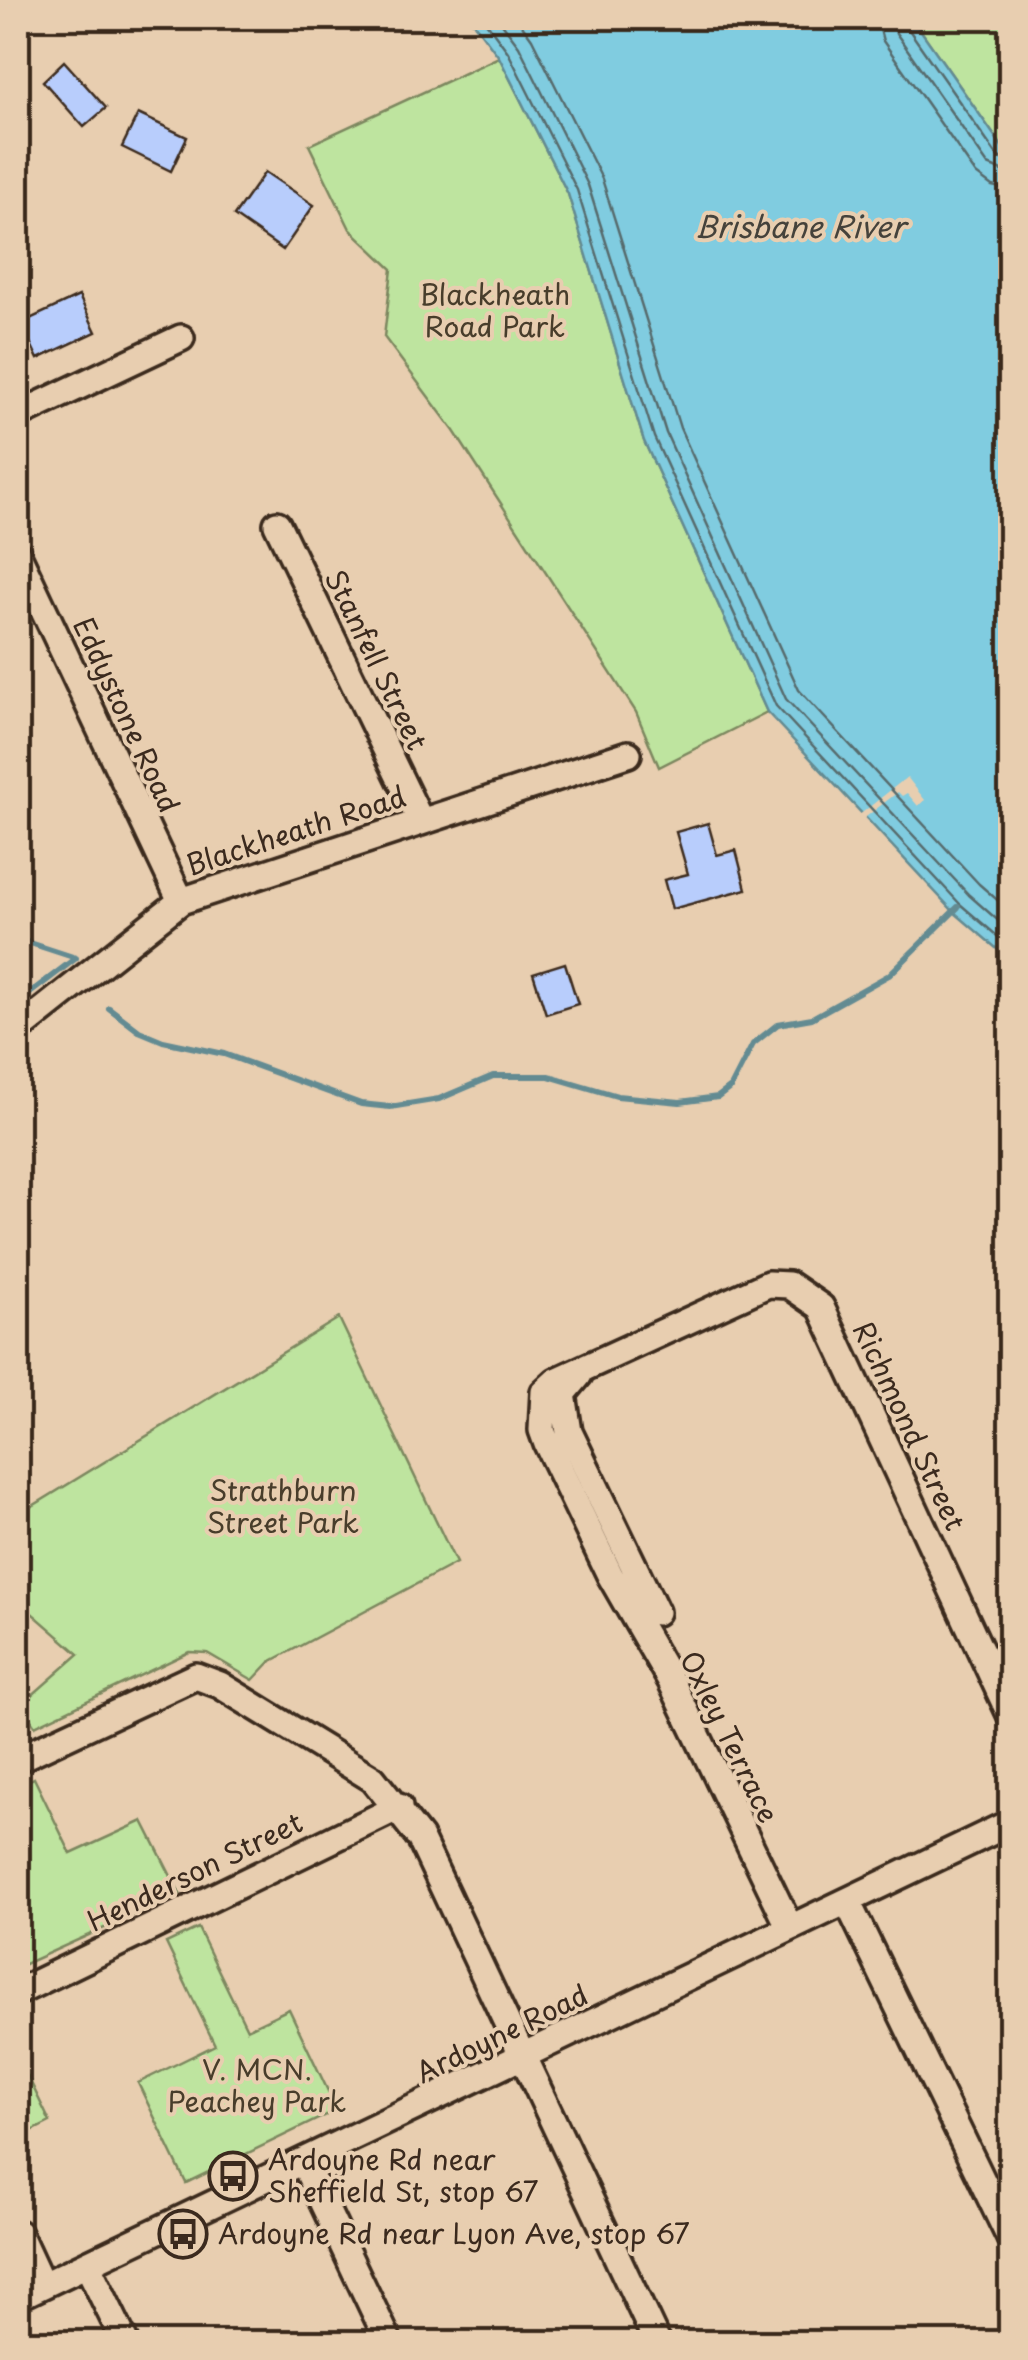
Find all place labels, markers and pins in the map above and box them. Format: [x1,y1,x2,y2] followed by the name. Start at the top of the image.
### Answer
[268,2137,538,2212] place label: Ardoyne Rd near Sheffield St, stop 67
[207,2150,259,2202] bus stop icon: Ardoyne Rd near Sheffield St, stop 67
[157,2208,209,2260] bus stop icon: Ardoyne Rd near Lyon Ave, stop 67
[218,2211,690,2254] place label: Ardoyne Rd near Lyon Ave, stop 67

